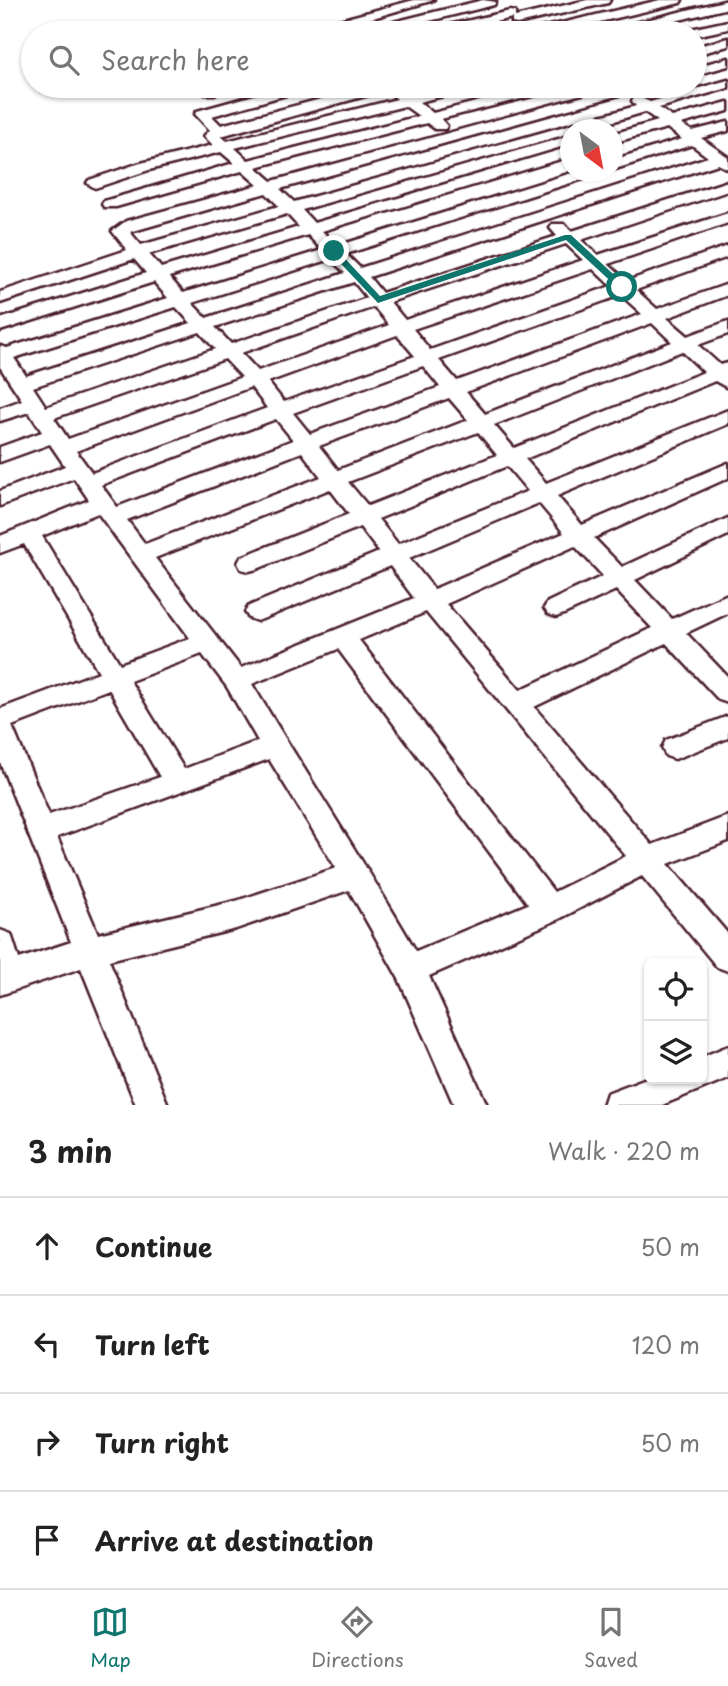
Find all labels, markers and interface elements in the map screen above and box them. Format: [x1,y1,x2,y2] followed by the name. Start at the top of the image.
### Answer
[21,21,707,98] search box
[101,40,250,79] text: Search here
[45,41,83,79] icon: search
[560,119,623,182] north arrow
[318,235,349,266] route end
[606,271,637,302] route start
[644,958,707,1084] map controls
[644,958,707,1021] button: locate
[644,1021,707,1084] button: layers
[28,1128,113,1173] text: 3 min
[548,1133,700,1168] text: Walk · 220 m
[28,1227,66,1265] icon: ahead
[95,1227,212,1266] text: Continue
[640,1229,700,1264] text: 50 m
[28,1325,66,1363] icon: left
[95,1325,210,1364] text: Turn left
[632,1327,700,1362] text: 120 m
[28,1423,66,1461] icon: right
[95,1423,229,1462] text: Turn right
[640,1425,700,1460] text: 50 m
[28,1521,66,1559] icon: arrive
[95,1521,374,1560] text: Arrive at destination
[90,1603,131,1673] tab: Map
[311,1603,404,1673] tab: Directions
[584,1603,638,1673] tab: Saved

